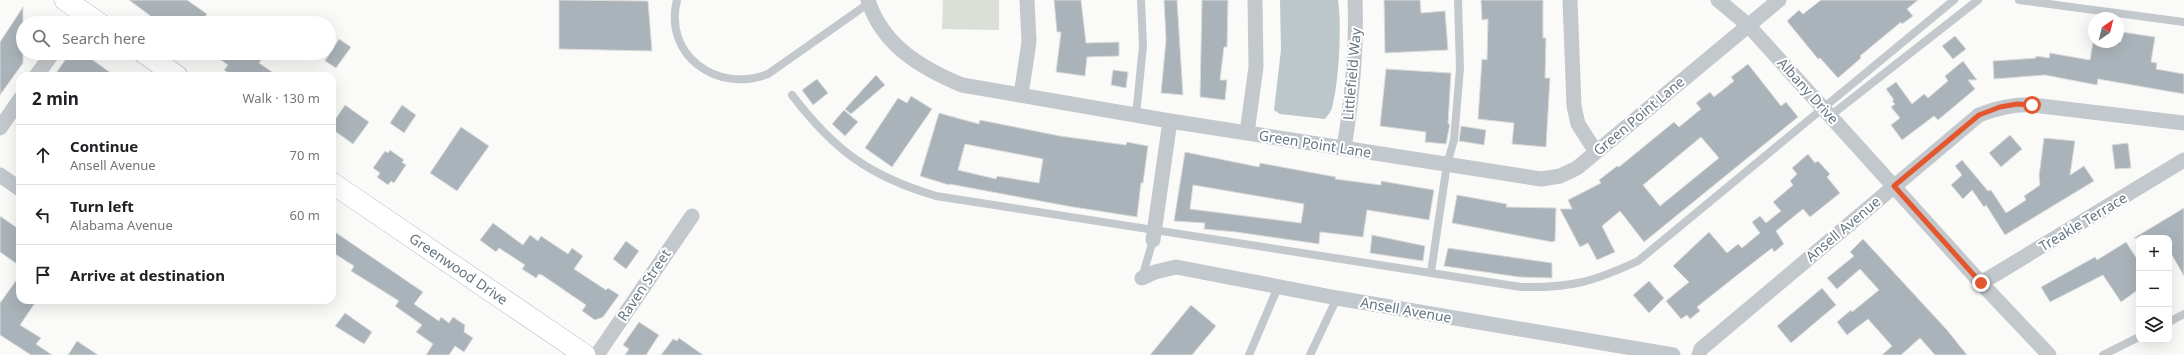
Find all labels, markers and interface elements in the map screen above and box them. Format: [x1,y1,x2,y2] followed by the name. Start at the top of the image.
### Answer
[2088,12,2124,48] north arrow
[16,16,336,60] search box
[1338,26,1365,121] street label: Littlefield Way
[30,27,52,49] icon: search
[62,28,145,48] text: Search here
[1774,53,1843,128] street label: Albany Drive
[1589,72,1688,159] street label: Green Point Lane
[32,87,79,110] text: 2 min
[242,89,320,107] text: Walk · 130 m
[2023,96,2041,114] route start
[1258,125,1373,162] street label: Green Point Lane
[70,136,138,156] text: Continue
[32,144,54,166] icon: ahead
[290,146,320,164] text: 70 m
[70,156,156,174] text: Ansell Avenue
[2035,188,2130,255] street label: Treakle Terrace
[1801,192,1884,266] street label: Ansell Avenue
[70,196,134,216] text: Turn left
[32,204,54,226] icon: left
[290,206,320,224] text: 60 m
[70,216,173,234] text: Alabama Avenue
[406,228,512,309] street label: Greenwood Drive
[2136,235,2172,343] map controls
[2136,235,2172,271] button: +
[613,245,675,324] street label: Raven Street
[32,264,54,286] icon: arrive
[70,265,225,285] text: Arrive at destination
[2136,271,2172,307] button: −
[1972,274,1990,292] route end
[1359,292,1453,327] street label: Ansell Avenue
[2136,307,2172,343] button: layers

